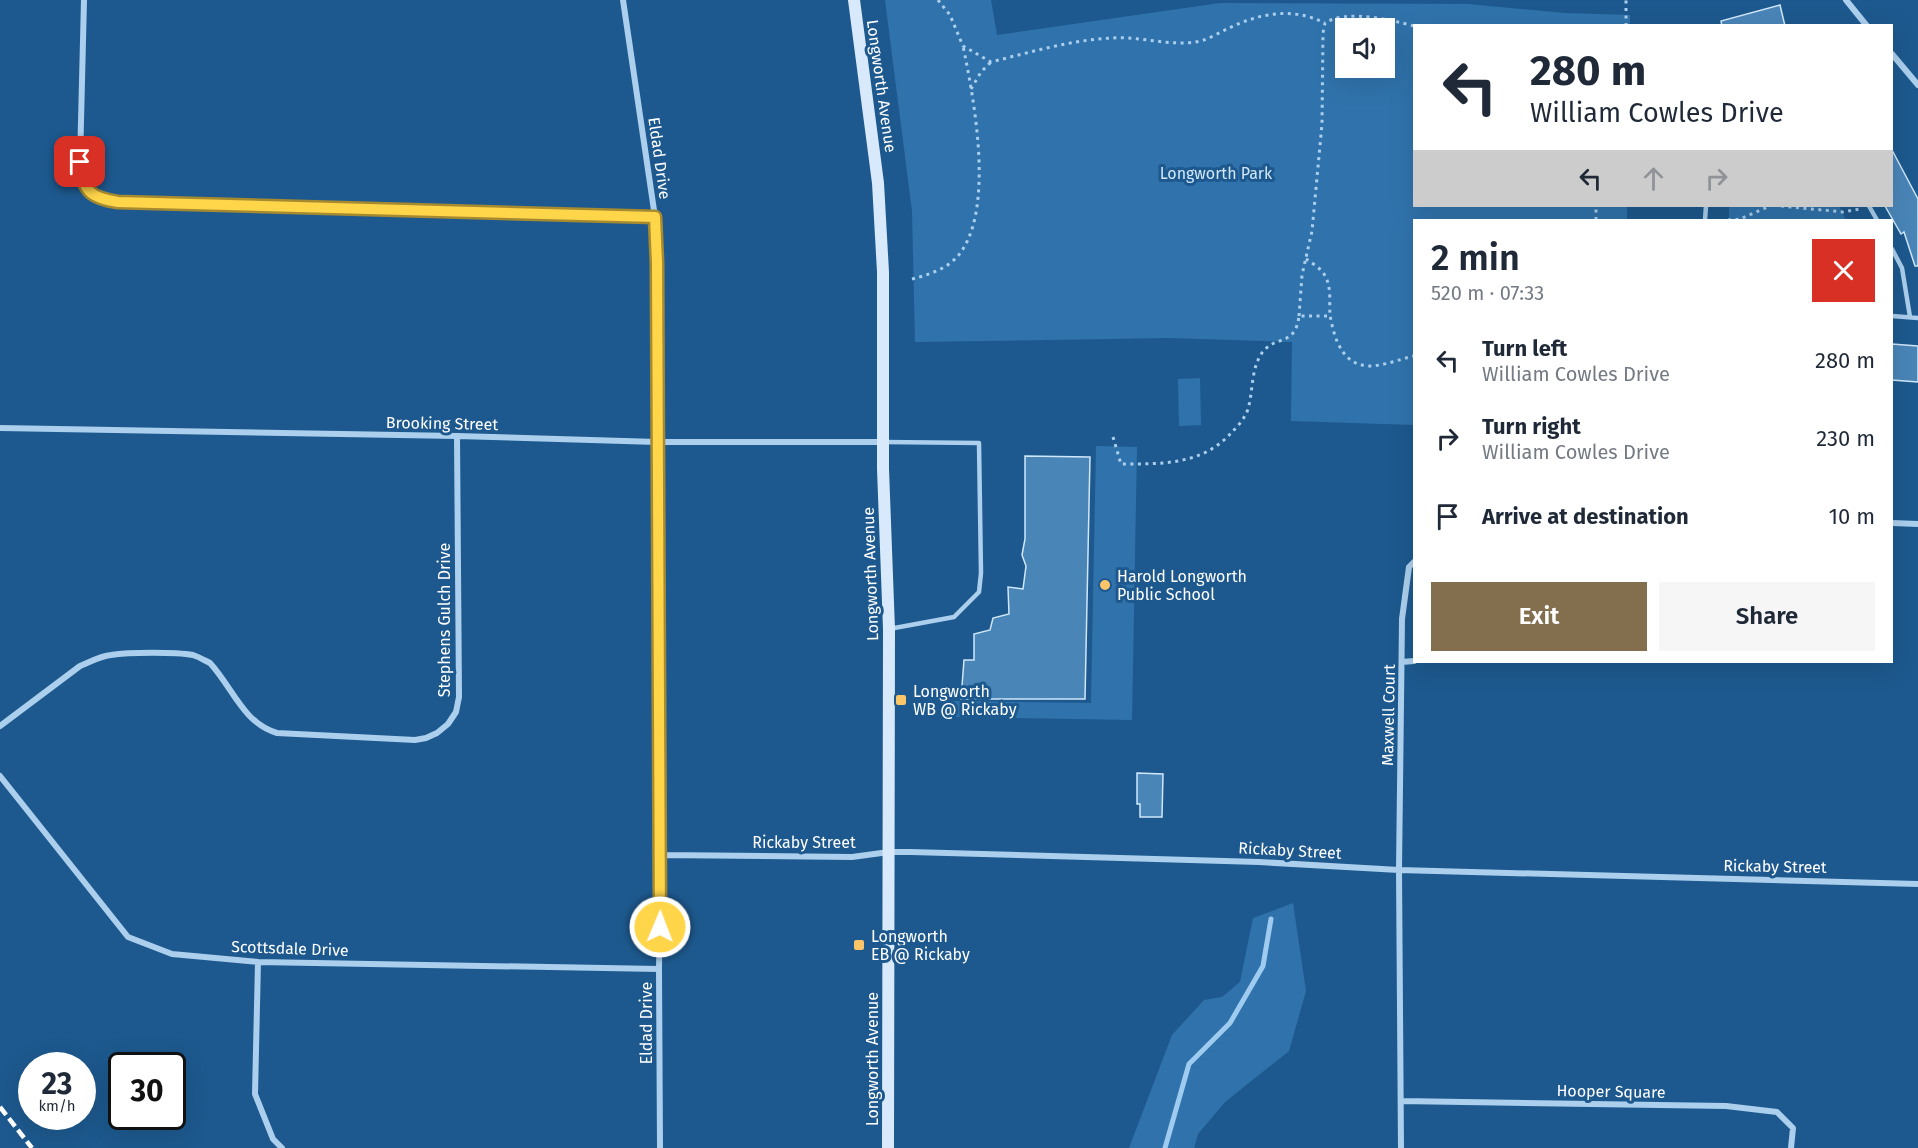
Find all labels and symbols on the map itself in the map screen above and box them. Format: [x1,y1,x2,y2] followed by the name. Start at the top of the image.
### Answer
[863,18,900,154] street label: Longworth Avenue
[644,116,675,200] street label: Eldad Drive
[54,136,105,187] pin
[1160,164,1273,183] park label: Longworth Park
[386,413,498,434] street label: Brooking Street
[859,507,882,641] street label: Longworth Avenue
[435,543,454,697] street label: Stephens Gulch Drive
[1117,567,1247,604] place label: Harold Longworth Public School
[1098,578,1112,592] marker: Harold Longworth Public School
[1378,664,1399,766] street label: Maxwell Court
[913,682,1017,719] place label: Longworth WB @ Rickaby
[894,693,908,707] marker: Longworth WB @ Rickaby
[752,833,856,852] street label: Rickaby Street
[1238,838,1342,863] street label: Rickaby Street
[1723,856,1827,877] street label: Rickaby Street
[628,895,692,959] position arrow
[871,927,970,964] place label: Longworth EB @ Rickaby
[231,937,349,960] street label: Scottsdale Drive
[852,938,866,952] marker: Longworth EB @ Rickaby
[637,982,656,1064] street label: Eldad Drive
[863,992,882,1126] street label: Longworth Avenue
[108,1052,186,1130] speed limit sign: 30
[1556,1081,1666,1102] street label: Hooper Square

